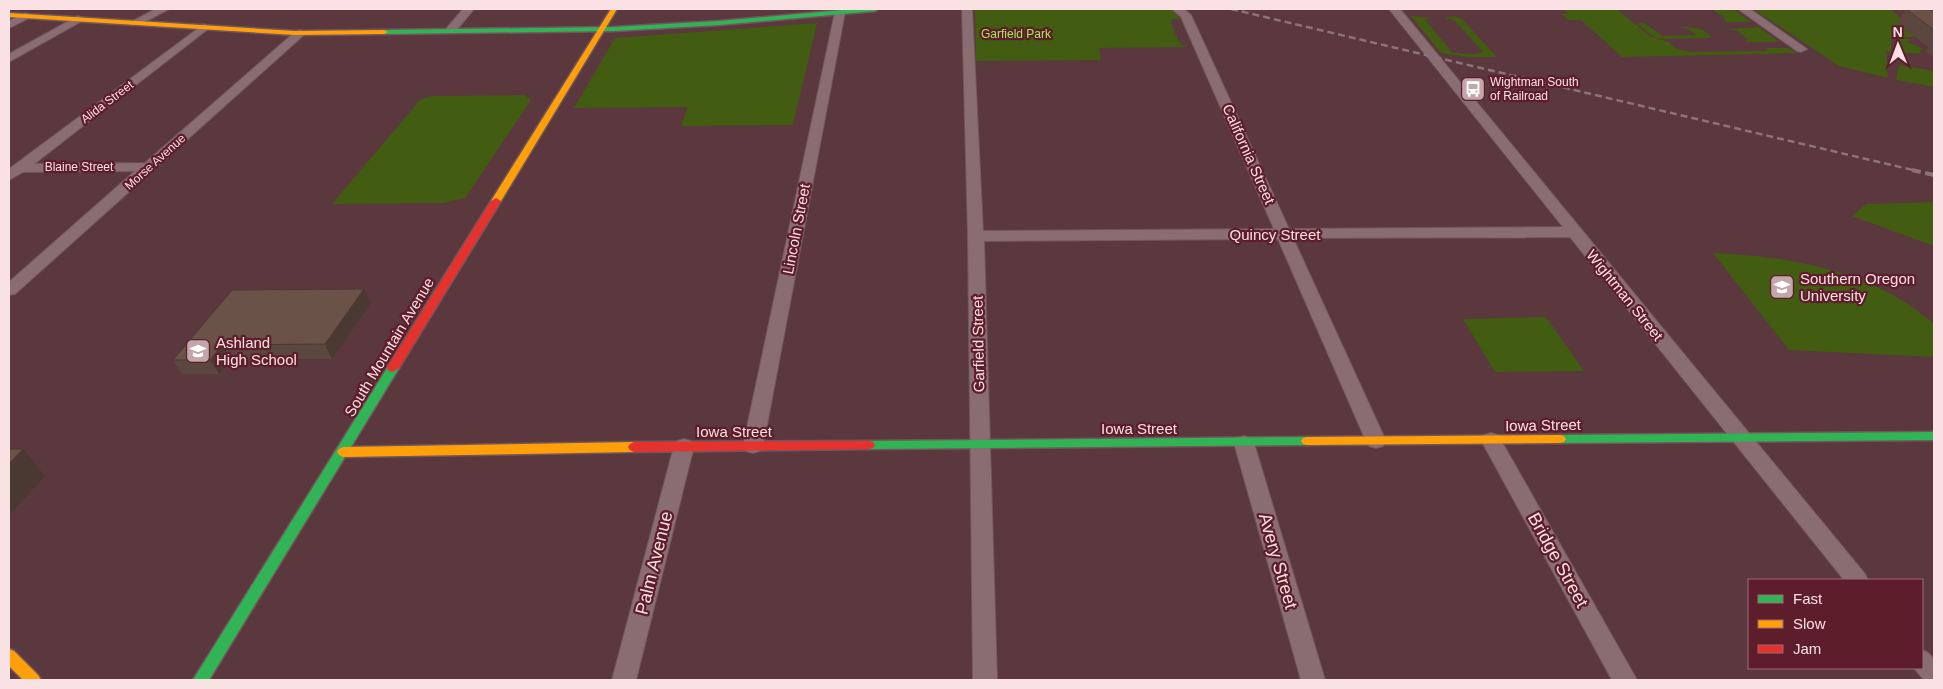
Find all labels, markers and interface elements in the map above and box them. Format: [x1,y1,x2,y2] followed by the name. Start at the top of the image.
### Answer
[1873,20,1923,70] north arrow
[1893,24,1903,40] text: N
[981,27,1052,41] park label: Garfield Park
[1490,75,1579,103] place label: Wightman South of Railroad
[1460,76,1486,102] bus stop icon: Wightman South of Railroad
[78,77,137,126] street label: Alida Street
[1219,101,1279,207] street label: California Street
[122,131,188,193] street label: Morse Avenue
[45,160,114,174] street label: Blaine Street
[779,182,813,276] street label: Lincoln Street
[1230,226,1321,243] street label: Quincy Street
[1583,246,1667,344] street label: Wightman Street
[1800,270,1915,304] place label: Southern Oregon University
[341,274,437,420] street label: South Mountain Avenue
[1769,274,1795,300] school or university icon: Southern Oregon University
[969,295,987,393] street label: Garfield Street
[216,334,297,368] place label: Ashland High School
[185,338,211,364] school or university icon: Ashland High School
[1505,416,1582,434] street label: Iowa Street
[1101,420,1178,437] street label: Iowa Street
[696,423,773,440] street label: Iowa Street
[632,509,676,617] street label: Palm Avenue
[1524,509,1592,611] street label: Bridge Street
[1255,511,1301,611] street label: Avery Street
[1748,579,1923,669] legend
[1793,590,1823,607] text: Fast
[1793,615,1826,632] text: Slow
[1793,640,1821,657] text: Jam

